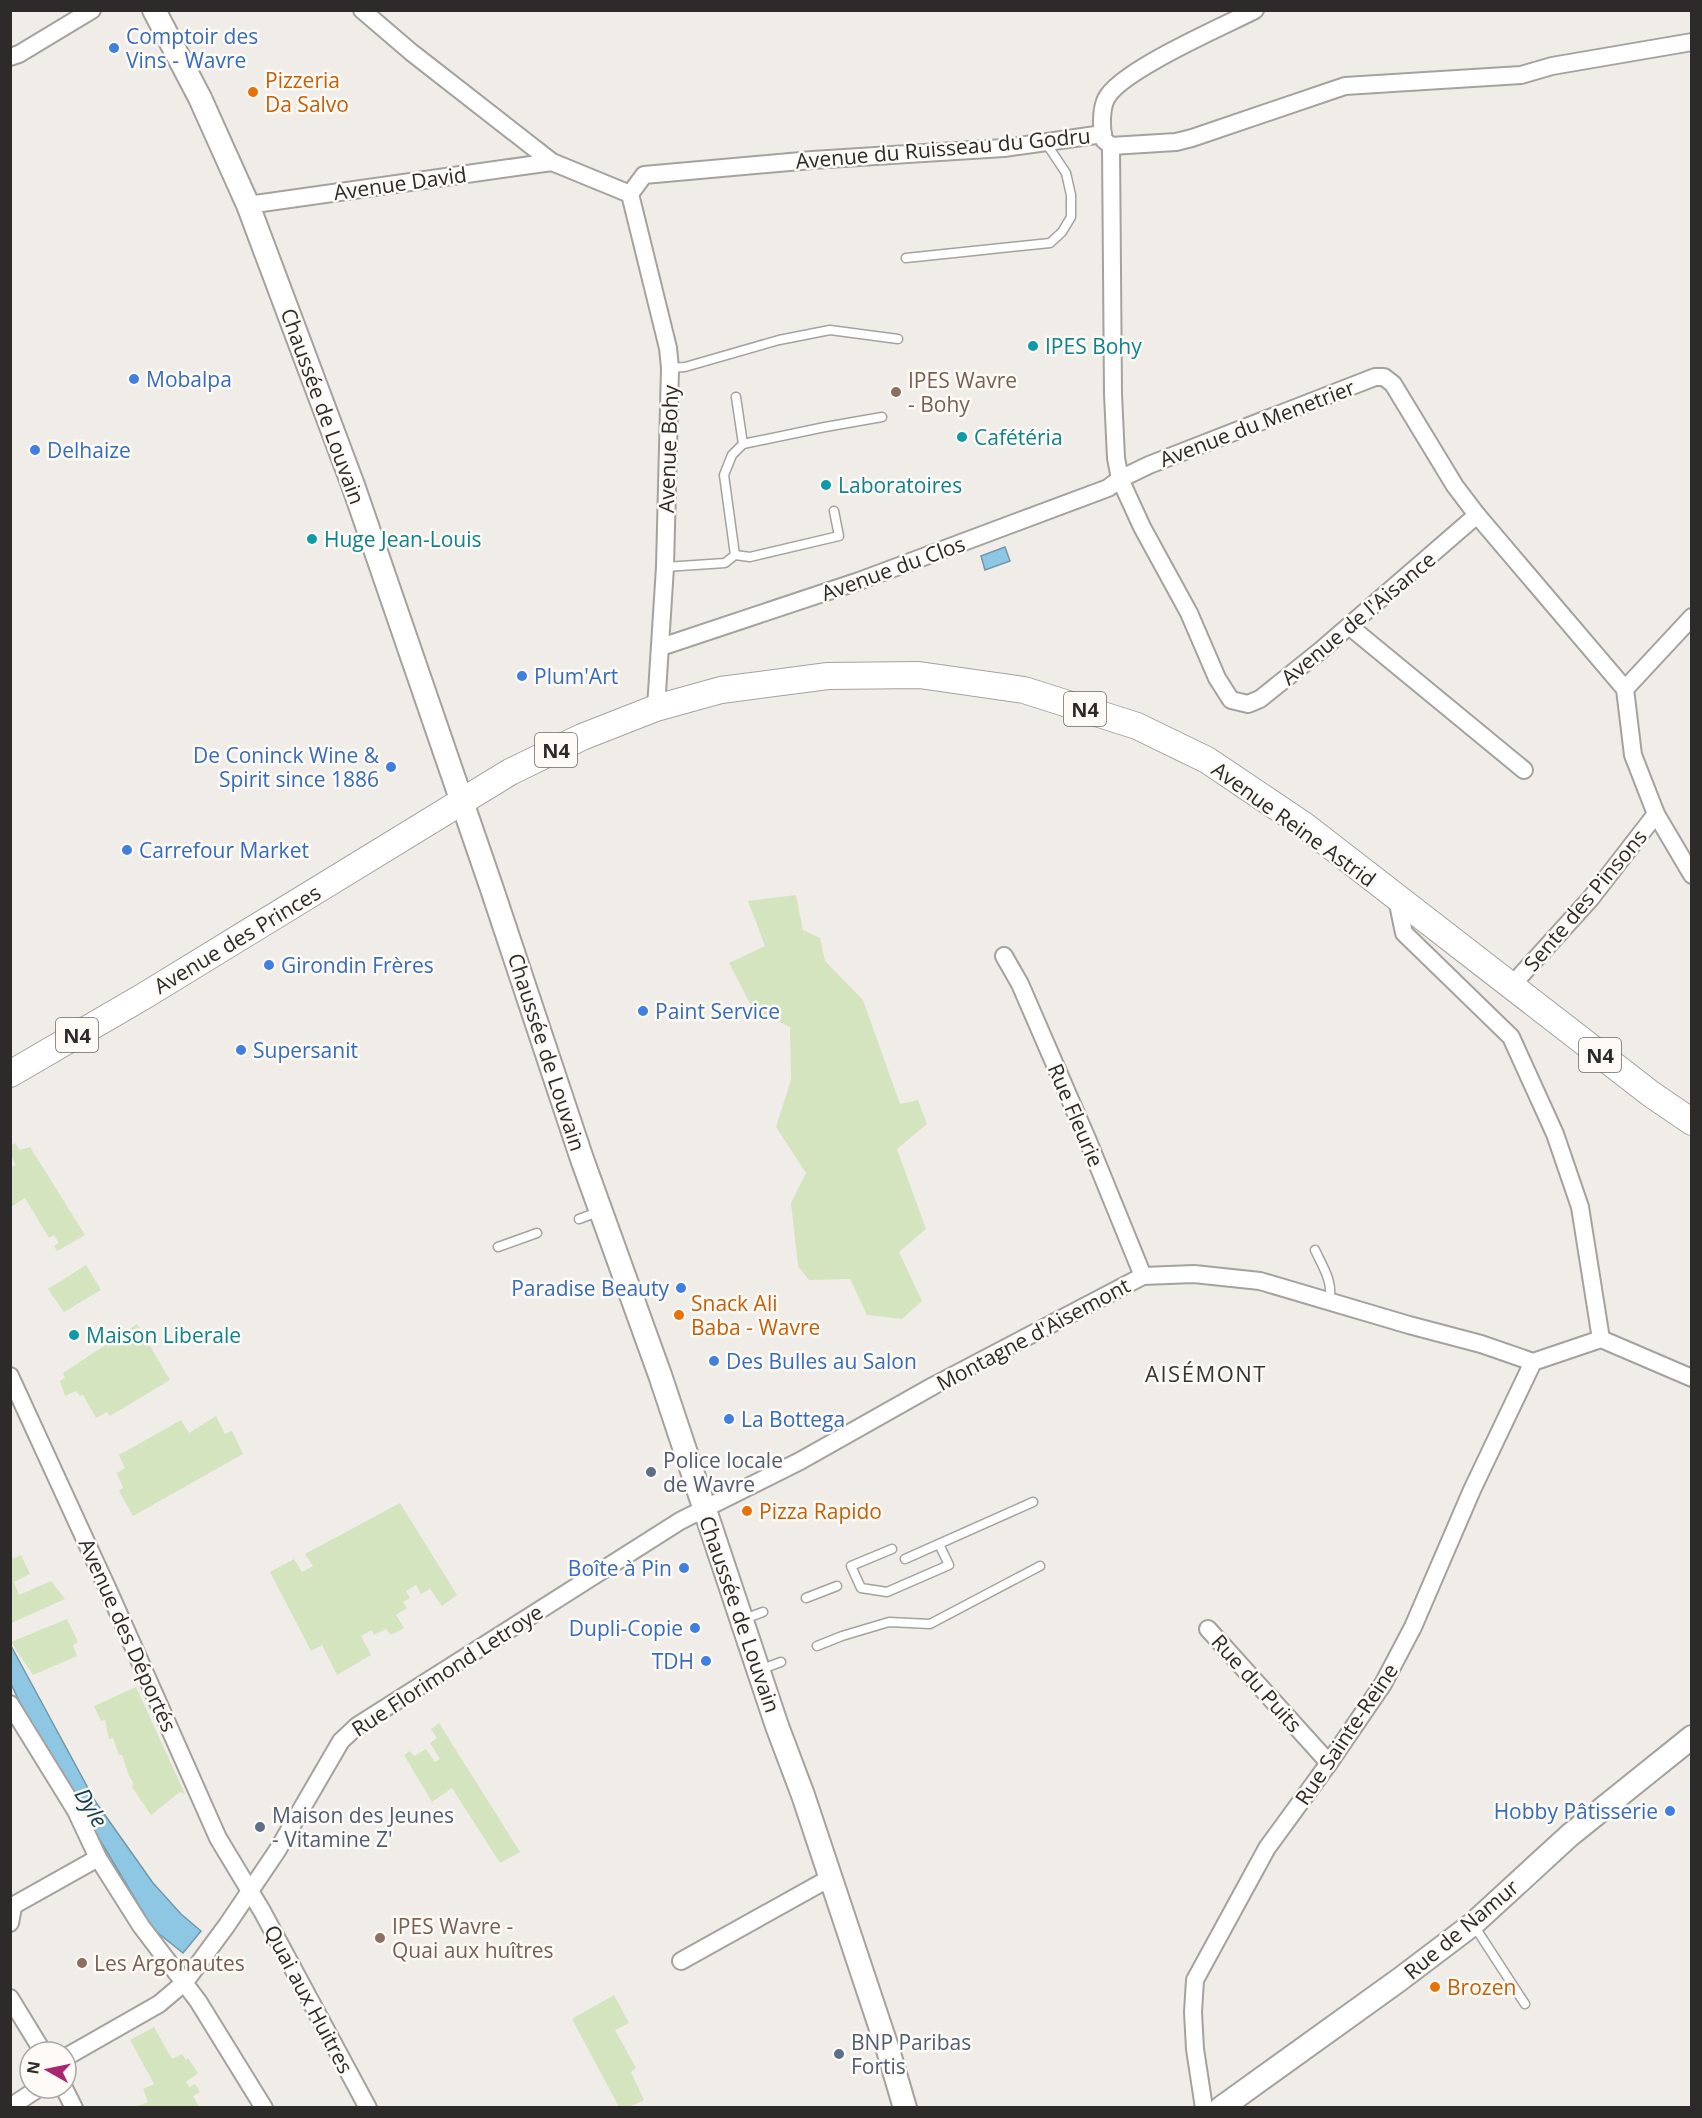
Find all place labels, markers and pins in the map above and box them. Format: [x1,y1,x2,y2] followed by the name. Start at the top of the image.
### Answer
[126,22,258,74] place label: Comptoir des Vins - Wavre
[107,41,121,55] marker: Comptoir des Vins - Wavre
[265,66,349,118] place label: Pizzeria Da Salvo
[246,85,260,99] marker: Pizzeria Da Salvo
[1045,332,1142,360] place label: IPES Bohy
[1026,339,1040,353] marker: IPES Bohy
[146,365,232,393] place label: Mobalpa
[908,366,1017,418] place label: IPES Wavre - Bohy
[127,372,141,386] marker: Mobalpa
[889,385,903,399] marker: IPES Wavre - Bohy
[974,423,1063,451] place label: Cafétéria
[955,430,969,444] marker: Cafétéria
[47,436,131,464] place label: Delhaize
[28,443,42,457] marker: Delhaize
[838,471,962,499] place label: Laboratoires
[819,478,833,492] marker: Laboratoires
[324,525,482,553] place label: Huge Jean-Louis
[305,532,319,546] marker: Huge Jean-Louis
[534,662,618,690] place label: Plum'Art
[515,669,529,683] marker: Plum'Art
[193,741,380,793] place label: De Coninck Wine & Spirit since 1886
[384,760,398,774] marker: De Coninck Wine & Spirit since 1886
[139,836,309,864] place label: Carrefour Market
[120,843,134,857] marker: Carrefour Market
[281,951,434,979] place label: Girondin Frères
[262,958,276,972] marker: Girondin Frères
[655,997,780,1025] place label: Paint Service
[636,1004,650,1018] marker: Paint Service
[253,1036,358,1064] place label: Supersanit
[234,1043,248,1057] marker: Supersanit
[511,1274,669,1302] place label: Paradise Beauty
[674,1281,688,1295] marker: Paradise Beauty
[691,1289,820,1341] place label: Snack Ali Baba - Wavre
[672,1308,686,1322] marker: Snack Ali Baba - Wavre
[86,1321,241,1349] place label: Maison Liberale
[67,1328,81,1342] marker: Maison Liberale
[726,1347,917,1375] place label: Des Bulles au Salon
[707,1354,721,1368] marker: Des Bulles au Salon
[741,1405,845,1433] place label: La Bottega
[722,1412,736,1426] marker: La Bottega
[663,1446,783,1498] place label: Police locale de Wavre
[644,1465,658,1479] marker: Police locale de Wavre
[759,1497,882,1525] place label: Pizza Rapido
[740,1504,754,1518] marker: Pizza Rapido
[568,1554,672,1582] place label: Boîte à Pin
[677,1561,691,1575] marker: Boîte à Pin
[569,1614,683,1642] place label: Dupli-Copie
[688,1621,702,1635] marker: Dupli-Copie
[652,1647,694,1675] place label: TDH
[699,1654,713,1668] marker: TDH
[1494,1797,1658,1825] place label: Hobby Pâtisserie
[272,1801,454,1853] place label: Maison des Jeunes - Vitamine Z'
[1663,1804,1677,1818] marker: Hobby Pâtisserie
[253,1820,267,1834] marker: Maison des Jeunes - Vitamine Z'
[392,1912,554,1964] place label: IPES Wavre - Quai aux huîtres
[373,1931,387,1945] marker: IPES Wavre - Quai aux huîtres
[94,1949,245,1977] place label: Les Argonautes
[75,1956,89,1970] marker: Les Argonautes
[1447,1973,1516,2001] place label: Brozen
[1428,1980,1442,1994] marker: Brozen
[851,2028,971,2080] place label: BNP Paribas Fortis
[832,2047,846,2061] marker: BNP Paribas Fortis

